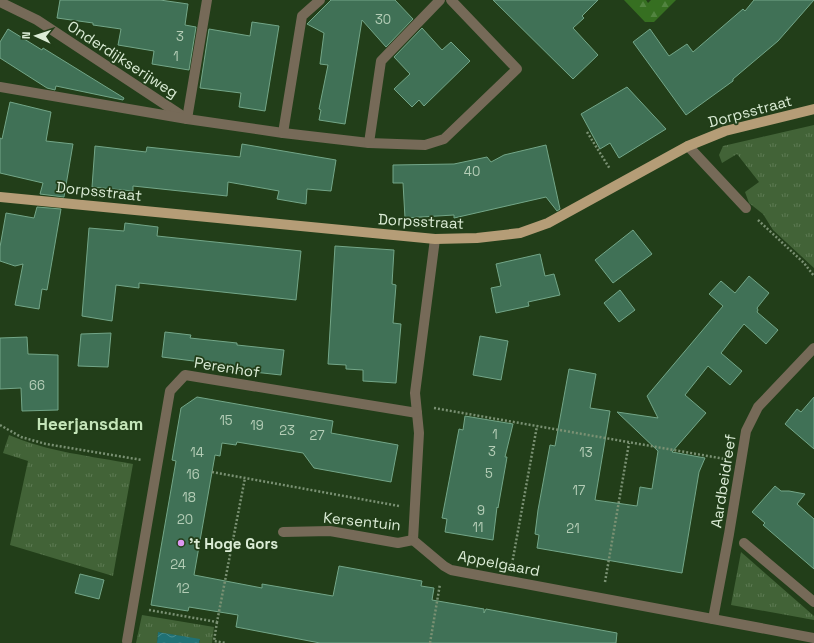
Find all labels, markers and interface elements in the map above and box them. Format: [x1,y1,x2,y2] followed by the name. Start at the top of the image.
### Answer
[375,11,391,28] house number: 30
[16,16,56,56] north arrow
[64,16,182,102] street label: Onderdijkserijweg
[176,28,184,45] house number: 3
[19,31,33,40] text: N
[173,48,179,65] house number: 1
[706,91,794,131] street label: Dorpsstraat
[464,163,480,180] house number: 40
[55,177,143,205] street label: Dorpsstraat
[377,209,465,233] street label: Dorpsstraat
[193,352,261,382] street label: Perenhof
[29,377,45,394] house number: 66
[219,412,233,429] house number: 15
[37,413,143,435] district label: Heerjansdam
[250,417,264,434] house number: 19
[279,422,295,439] house number: 23
[492,426,498,443] house number: 1
[309,427,325,444] house number: 27
[706,432,740,529] street label: Aardbeidreef
[488,443,496,460] house number: 3
[190,444,204,461] house number: 14
[579,444,593,461] house number: 13
[485,465,493,482] house number: 5
[186,466,200,483] house number: 16
[573,482,585,499] house number: 17
[182,489,196,506] house number: 18
[477,502,485,519] house number: 9
[322,507,402,535] street label: Kersentuin
[177,511,193,528] house number: 20
[473,519,483,536] house number: 11
[566,520,580,537] house number: 21
[189,534,278,553] place label: 't Hoge Gors
[176,538,186,548] marker: 't Hoge Gors
[456,546,542,580] street label: Appelgaard
[170,556,186,573] house number: 24
[176,580,190,597] house number: 12

